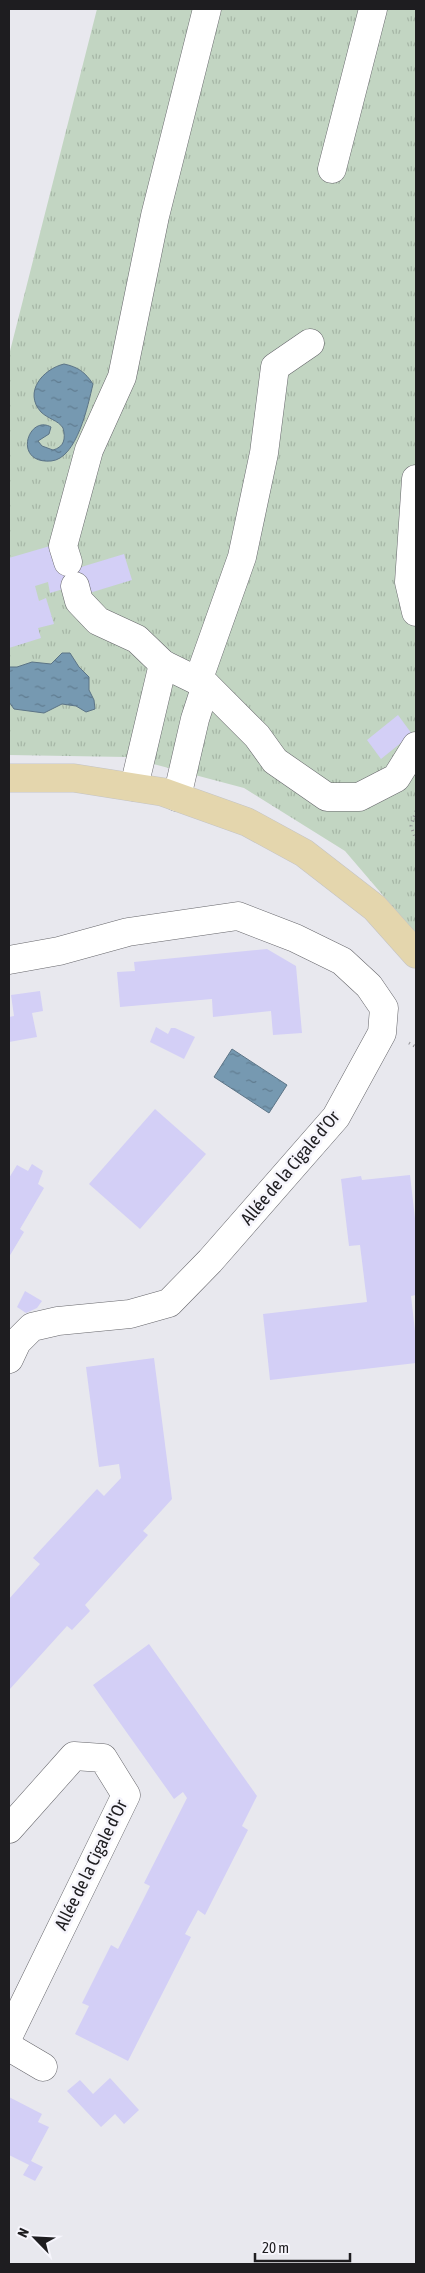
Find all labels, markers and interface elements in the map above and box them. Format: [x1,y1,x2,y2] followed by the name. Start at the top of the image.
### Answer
[236,1106,344,1229] street label: Allée de la Cigale d'Or
[50,1796,131,1933] street label: Allée de la Cigale d'Or
[10,2213,60,2263] north arrow
[14,2226,32,2240] text: N
[255,2230,350,2262] scale bar
[262,2239,289,2256] text: 20 m

